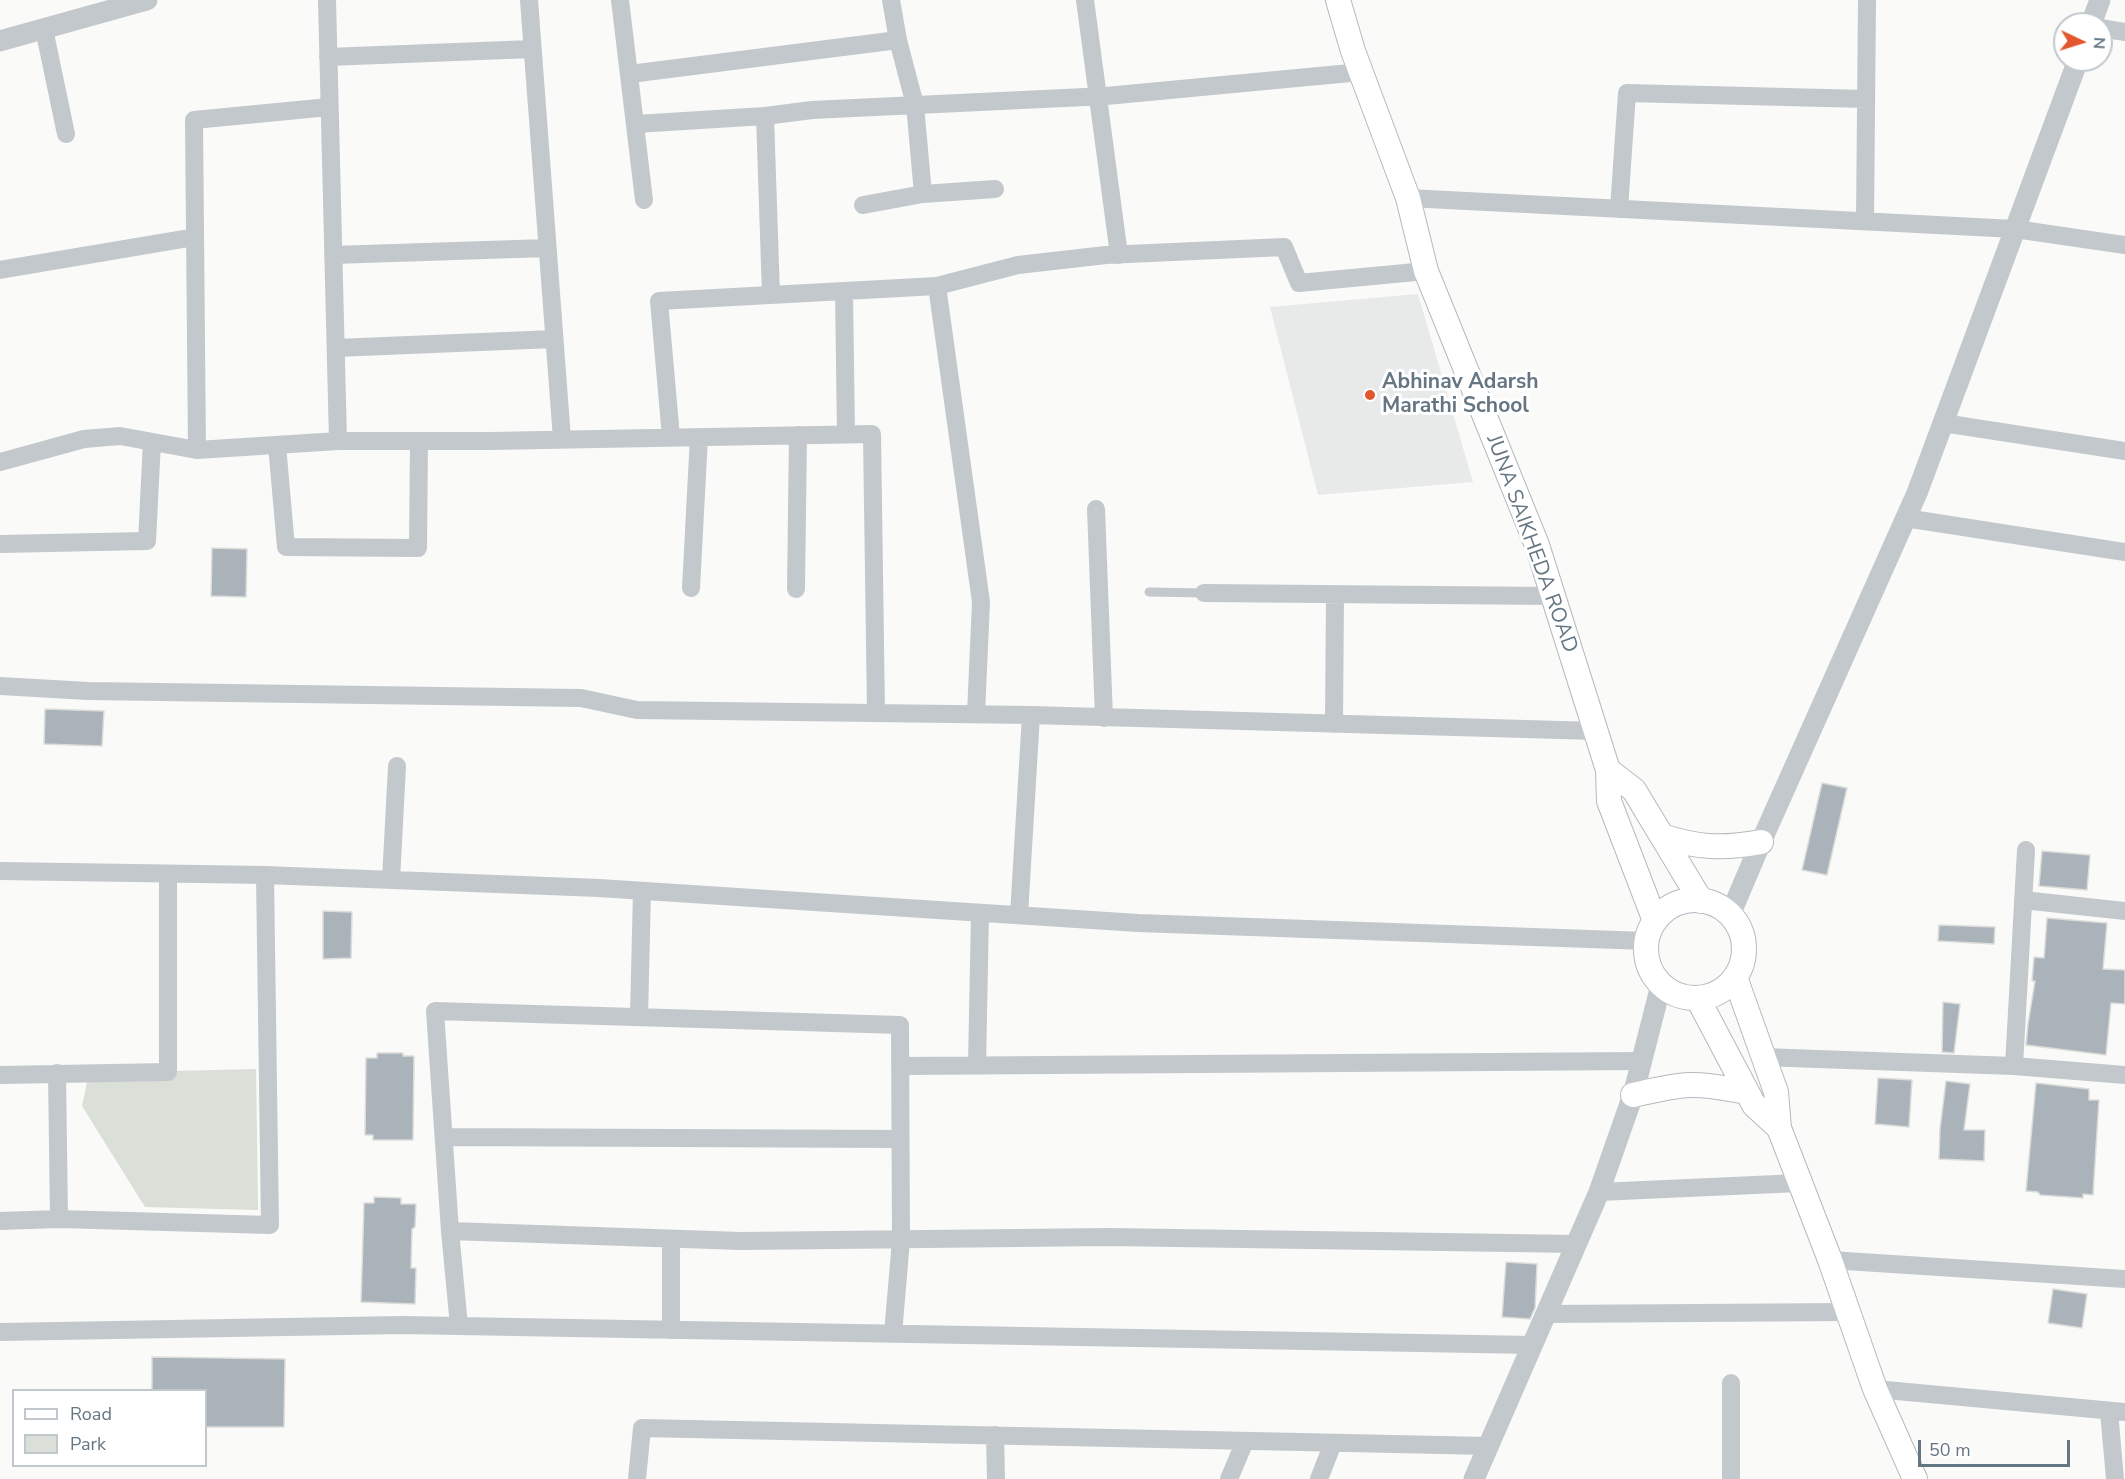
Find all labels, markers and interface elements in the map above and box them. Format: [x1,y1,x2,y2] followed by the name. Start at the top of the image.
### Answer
[2053,12,2113,72] north arrow
[2088,36,2110,50] text: N
[1382,370,1539,420] place label: Abhinav Adarsh Marathi School
[1363,388,1377,402] marker: Abhinav Adarsh Marathi School
[1480,432,1582,656] street label: JUNA SAIKHEDA ROAD
[12,1389,207,1467] legend
[70,1402,112,1426] text: Road
[1921,1428,2072,1466] scale bar
[70,1432,106,1456] text: Park
[1929,1438,1971,1462] text: 50 m

